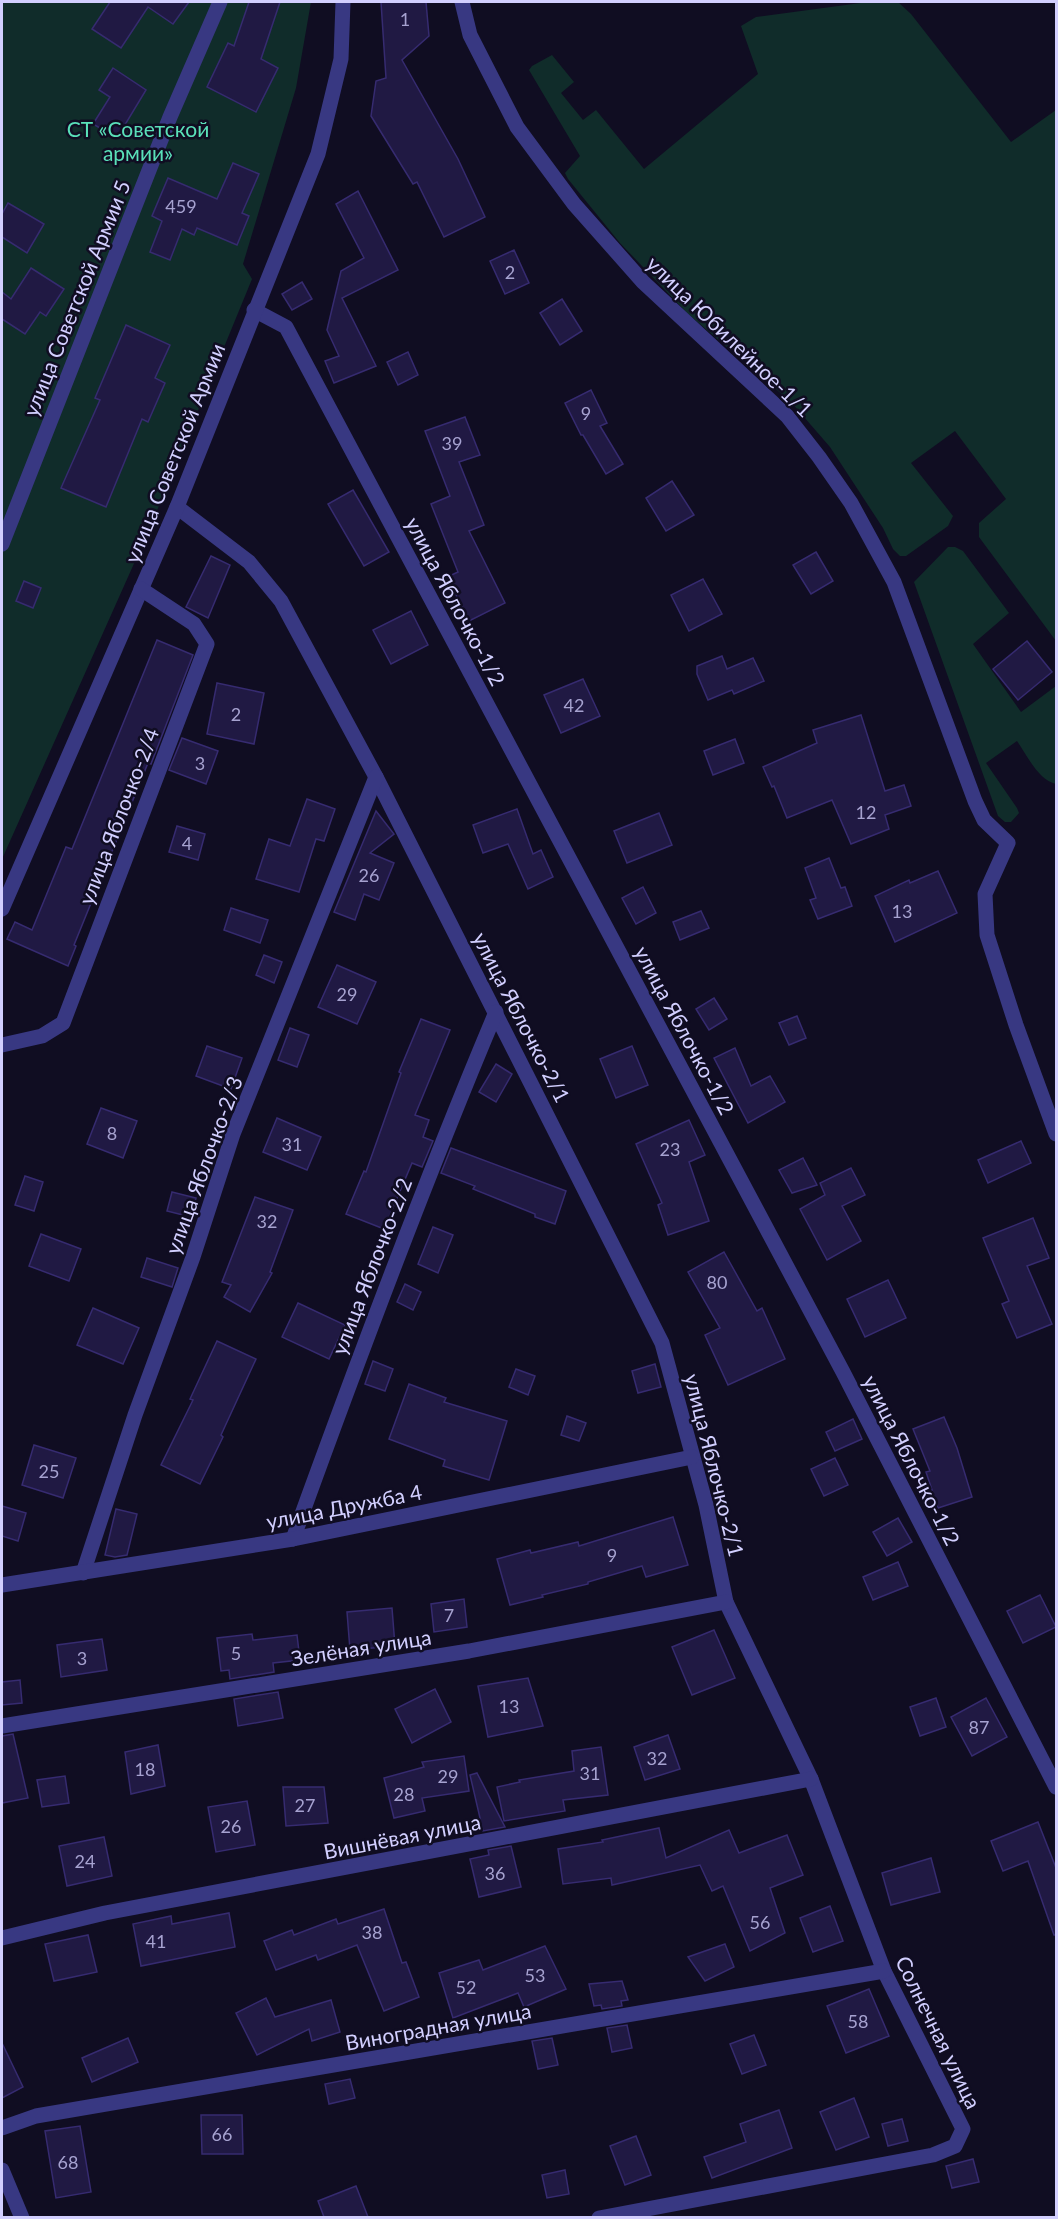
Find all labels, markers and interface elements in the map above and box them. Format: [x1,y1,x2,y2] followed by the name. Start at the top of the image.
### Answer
[400,8,410,30] house number: 1
[67,116,209,165] park label: СТ «Советской армии»
[17,176,135,420] street label: улица Советской Армии 5
[165,195,197,217] house number: 459
[642,250,818,422] street label: улица Юбилейное-1/1
[505,261,515,283] house number: 2
[118,339,230,567] street label: улица Советской Армии
[581,402,591,424] house number: 9
[442,432,462,454] house number: 39
[401,512,511,690] street label: улица Яблочко-1/2
[564,694,584,716] house number: 42
[231,703,241,725] house number: 2
[73,724,163,908] street label: улица Яблочко-2/4
[195,752,205,774] house number: 3
[856,801,876,823] house number: 12
[182,832,192,854] house number: 4
[359,864,379,886] house number: 26
[892,900,912,922] house number: 13
[468,928,576,1106] street label: улица Яблочко-2/1
[630,941,740,1119] street label: улица Яблочко-1/2
[337,983,357,1005] house number: 29
[159,1073,247,1257] street label: улица Яблочко-2/3
[107,1122,117,1144] house number: 8
[282,1133,302,1155] house number: 31
[660,1138,680,1160] house number: 23
[326,1174,416,1358] street label: улица Яблочко-2/2
[257,1210,277,1232] house number: 32
[707,1271,727,1293] house number: 80
[680,1371,750,1559] street label: улица Яблочко-2/1
[858,1371,966,1549] street label: улица Яблочко-1/2
[39,1460,59,1482] house number: 25
[264,1479,424,1533] street label: улица Дружба 4
[607,1544,617,1566] house number: 9
[444,1604,454,1626] house number: 7
[289,1624,433,1670] street label: Зелёная улица
[231,1642,241,1664] house number: 5
[77,1647,87,1669] house number: 3
[499,1695,519,1717] house number: 13
[969,1716,989,1738] house number: 87
[647,1747,667,1769] house number: 32
[135,1758,155,1780] house number: 18
[580,1762,600,1784] house number: 31
[438,1765,458,1787] house number: 29
[394,1783,414,1805] house number: 28
[295,1794,315,1816] house number: 27
[321,1809,483,1863] street label: Вишнёвая улица
[221,1815,241,1837] house number: 26
[75,1850,95,1872] house number: 24
[485,1862,505,1884] house number: 36
[750,1911,770,1933] house number: 56
[362,1921,382,1943] house number: 38
[146,1930,166,1952] house number: 41
[891,1952,987,2112] street label: Солнечная улица
[525,1964,545,1986] house number: 53
[456,1976,476,1998] house number: 52
[343,1997,533,2055] street label: Виноградная улица
[848,2010,868,2032] house number: 58
[212,2123,232,2145] house number: 66
[58,2151,78,2173] house number: 68

